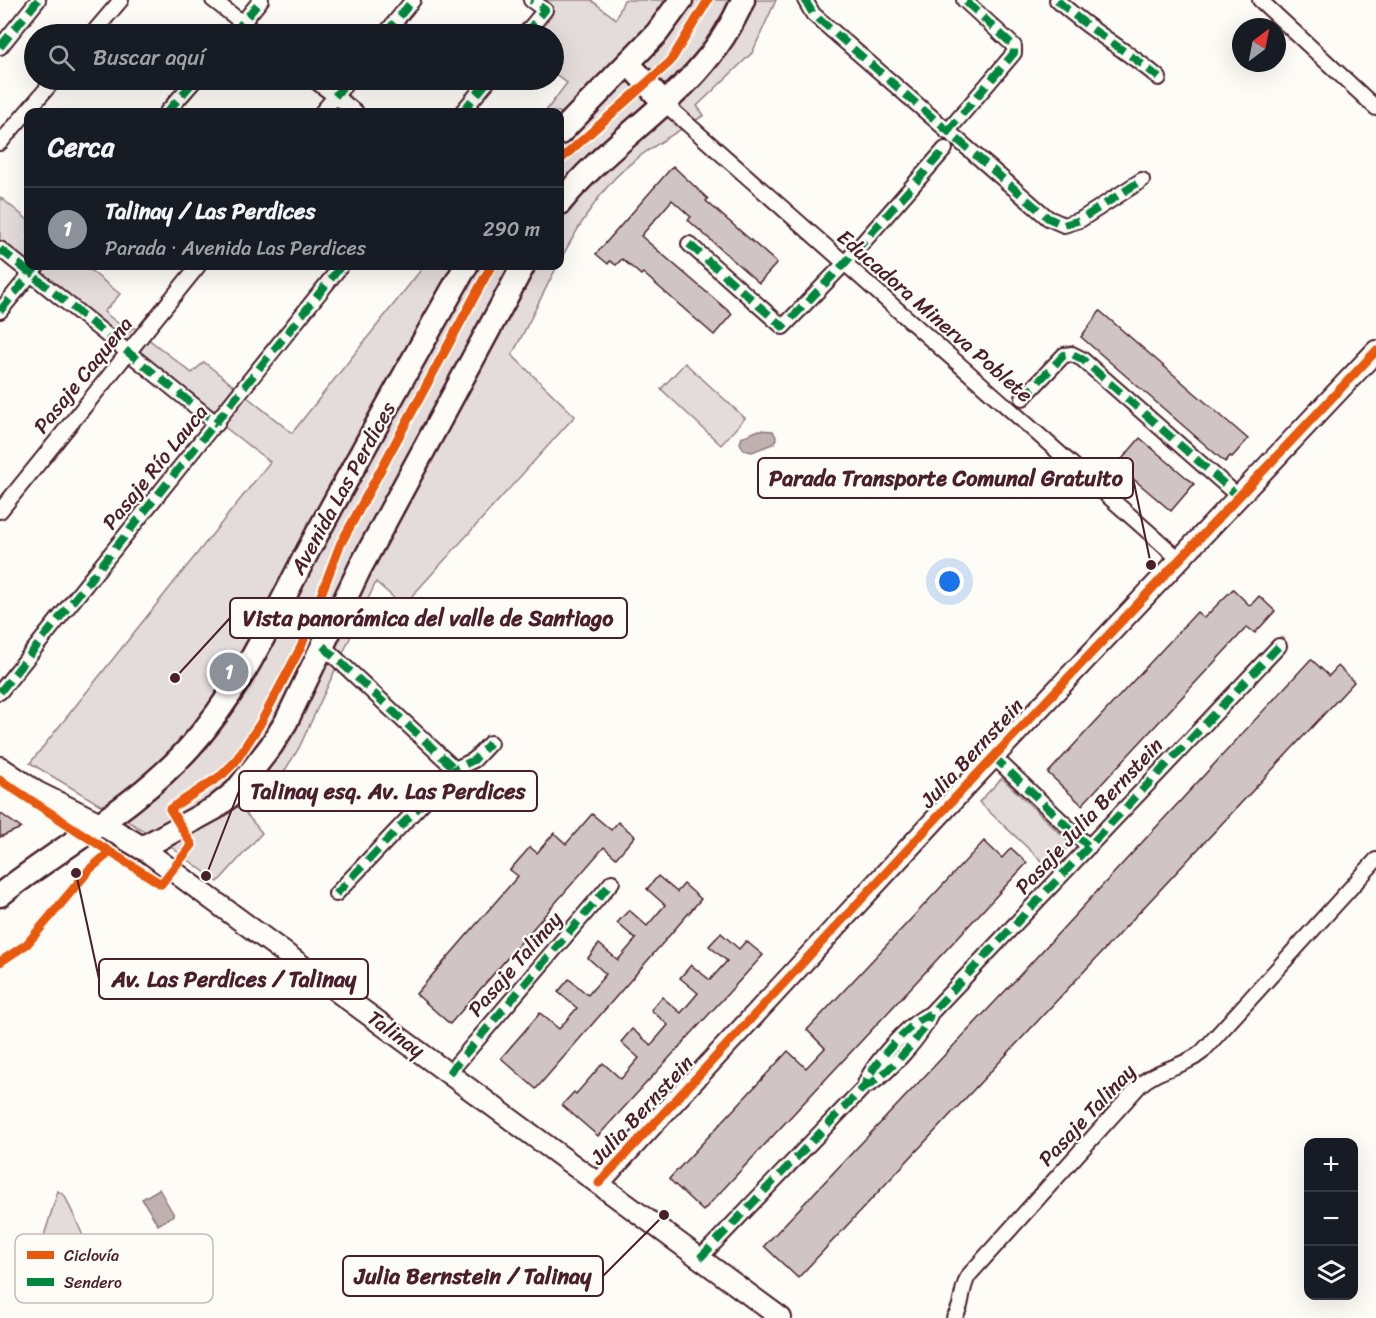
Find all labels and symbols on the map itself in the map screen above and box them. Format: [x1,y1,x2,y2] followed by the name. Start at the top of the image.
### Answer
[1232,18,1286,72] north arrow
[828,219,1042,413] street label: Educadora Minerva Poblete
[23,307,143,443] street label: Pasaje Caquena
[279,394,407,583] street label: Avenida Las Perdices
[92,395,218,538] street label: Pasaje Río Lauca
[758,458,1133,498] callout: Parada Transporte Comunal Gratuito
[769,459,1124,498] text: Parada Transporte Comunal Gratuito
[935,567,964,596] your location
[230,598,627,638] callout: Vista panorámica del valle de Santiago
[243,599,614,638] text: Vista panorámica del valle de Santiago
[210,650,248,694] pin: 1
[910,689,1034,818] street label: Julia Bernstein
[1005,728,1173,904] street label: Pasaje Julia Bernstein
[239,771,537,811] callout: Talinay esq. Av. Las Perdices
[250,772,527,811] text: Talinay esq. Av. Las Perdices
[458,902,572,1026] street label: Pasaje Talinay
[99,959,368,999] callout: Av. Las Perdices / Talinay
[111,960,357,999] text: Av. Las Perdices / Talinay
[359,1000,434,1069] street label: Talinay
[580,1046,704,1175] street label: Julia Bernstein
[1029,1054,1146,1176] street label: Pasaje Talinay
[15,1234,213,1303] legend
[64,1241,119,1270] text: Ciclovía
[343,1256,603,1296] callout: Julia Bernstein / Talinay
[353,1257,592,1296] text: Julia Bernstein / Talinay
[64,1268,122,1297] text: Sendero

